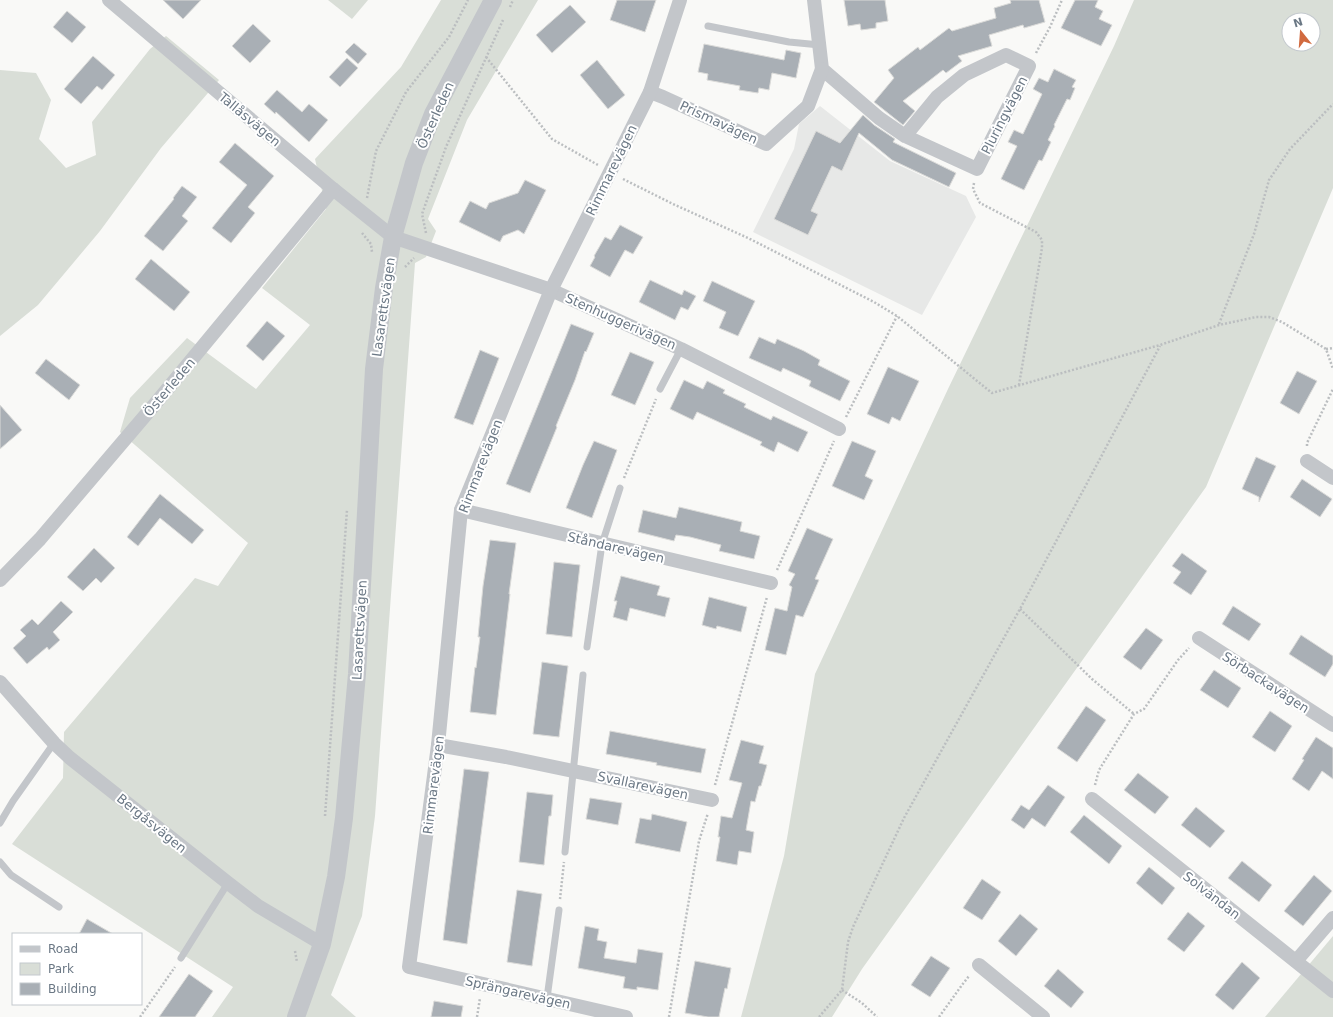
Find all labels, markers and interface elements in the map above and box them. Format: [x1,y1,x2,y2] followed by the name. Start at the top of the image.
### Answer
[1281,12,1321,52] north arrow
[1292,15,1305,30] text: N
[978,74,1030,157] street label: Pluringvägen
[413,79,457,151] street label: Österleden
[215,89,284,150] street label: Tallåsvägen
[677,98,760,147] street label: Prismavägen
[583,122,640,218] street label: Rimmarevägen
[369,256,398,358] street label: Lasarettsvägen
[563,290,679,353] street label: Stenhuggerivägen
[140,354,198,420] street label: Österleden
[456,417,505,515] street label: Rimmarevägen
[566,529,666,566] street label: Ståndarevägen
[349,580,370,680] street label: Lasarettsvägen
[1220,649,1312,716] street label: Sörbackavägen
[420,735,447,835] street label: Rimmarevägen
[596,769,690,802] street label: Svallarevägen
[114,791,190,856] street label: Bergåsvägen
[1180,868,1243,922] street label: Solvändan
[12,933,142,1005] legend
[48,942,78,956] text: Road
[48,962,74,976] text: Park
[464,973,572,1012] street label: Sprängarevägen
[48,982,97,996] text: Building

